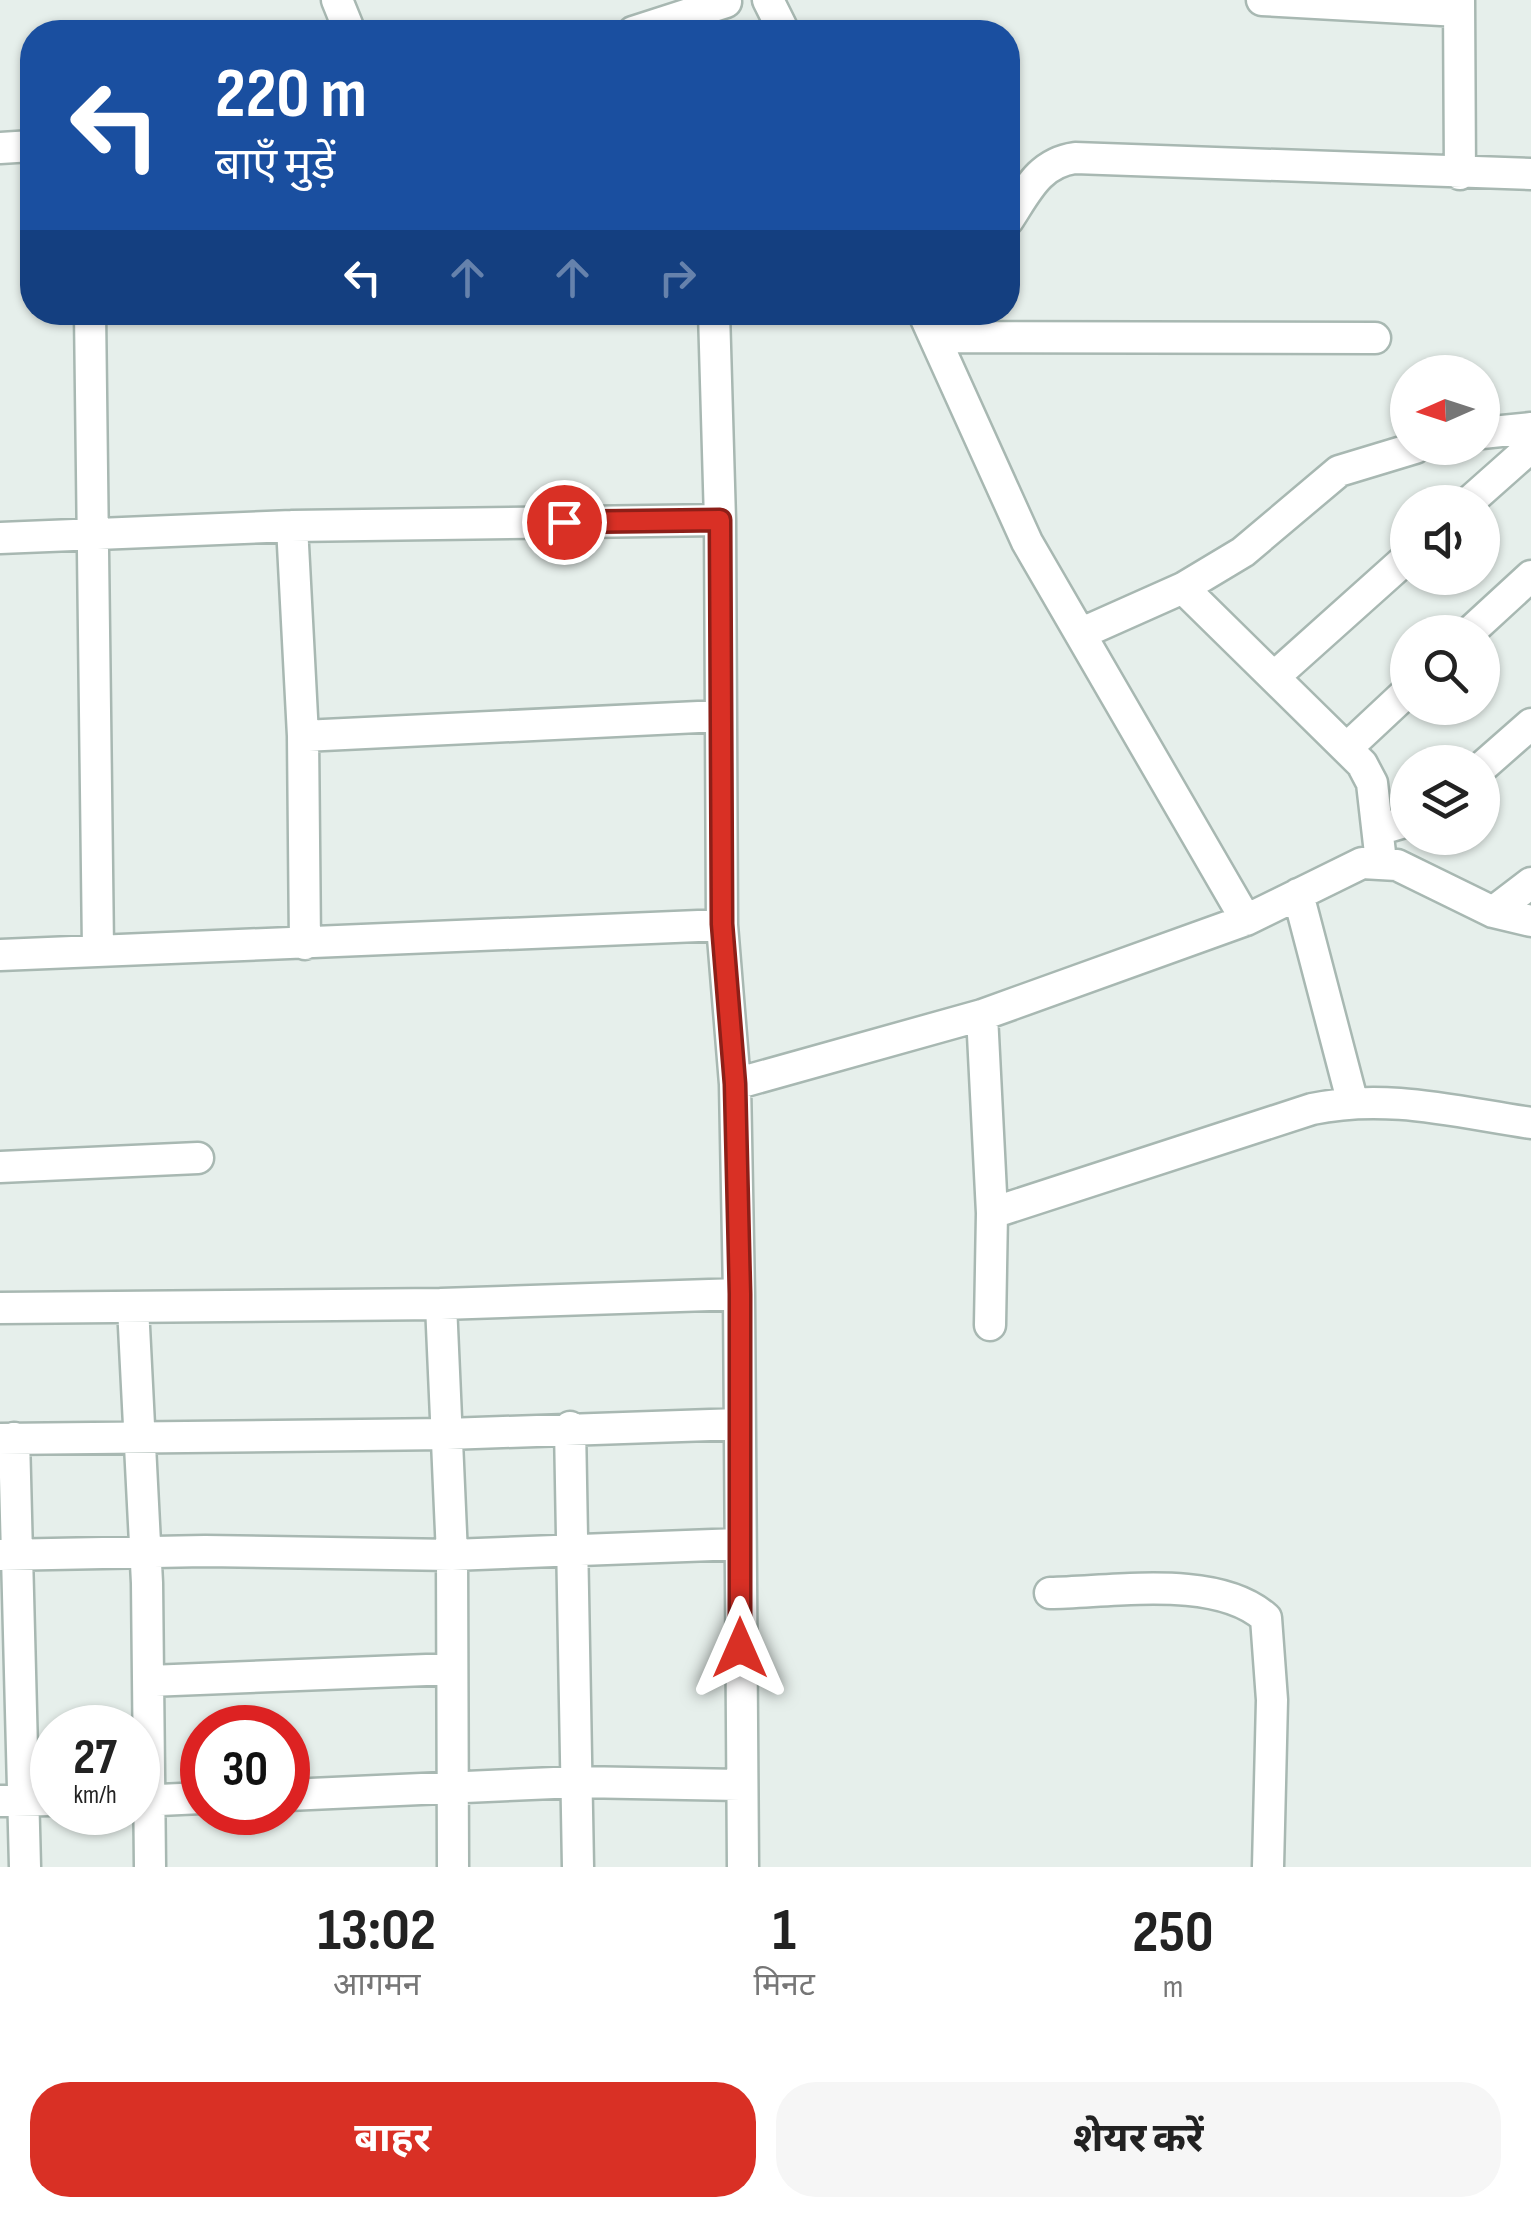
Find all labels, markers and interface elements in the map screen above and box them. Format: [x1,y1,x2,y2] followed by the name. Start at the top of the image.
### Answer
[215,53,367,137] text: 220 m
[50,60,180,190] icon: left
[215,138,335,193] text: बाएँ मुड़ें
[335,250,390,305] icon: left
[440,250,495,305] icon: ahead
[545,250,600,305] icon: ahead
[650,250,705,305] icon: right
[1390,355,1500,465] north arrow
[1390,355,1500,855] map controls
[522,480,607,565] pin
[1390,485,1500,595] button: sound
[537,495,592,550] icon: arrive
[1390,615,1500,725] button: search
[1390,745,1500,855] button: layers
[688,1596,792,1700] position arrow
[180,1705,310,1835] speed limit sign: 30
[73,1728,117,1788] text: 27
[73,1780,117,1811] text: km/h
[317,1895,436,1967] text: 13:02
[772,1895,796,1967] text: 1
[1132,1897,1214,1969] text: 250
[333,1966,421,2005] text: आगमन
[754,1966,815,2005] text: मिनट
[1163,1968,1183,2007] text: m
[30,2082,756,2197] button: बाहर
[776,2082,1501,2197] button: शेयर करें

